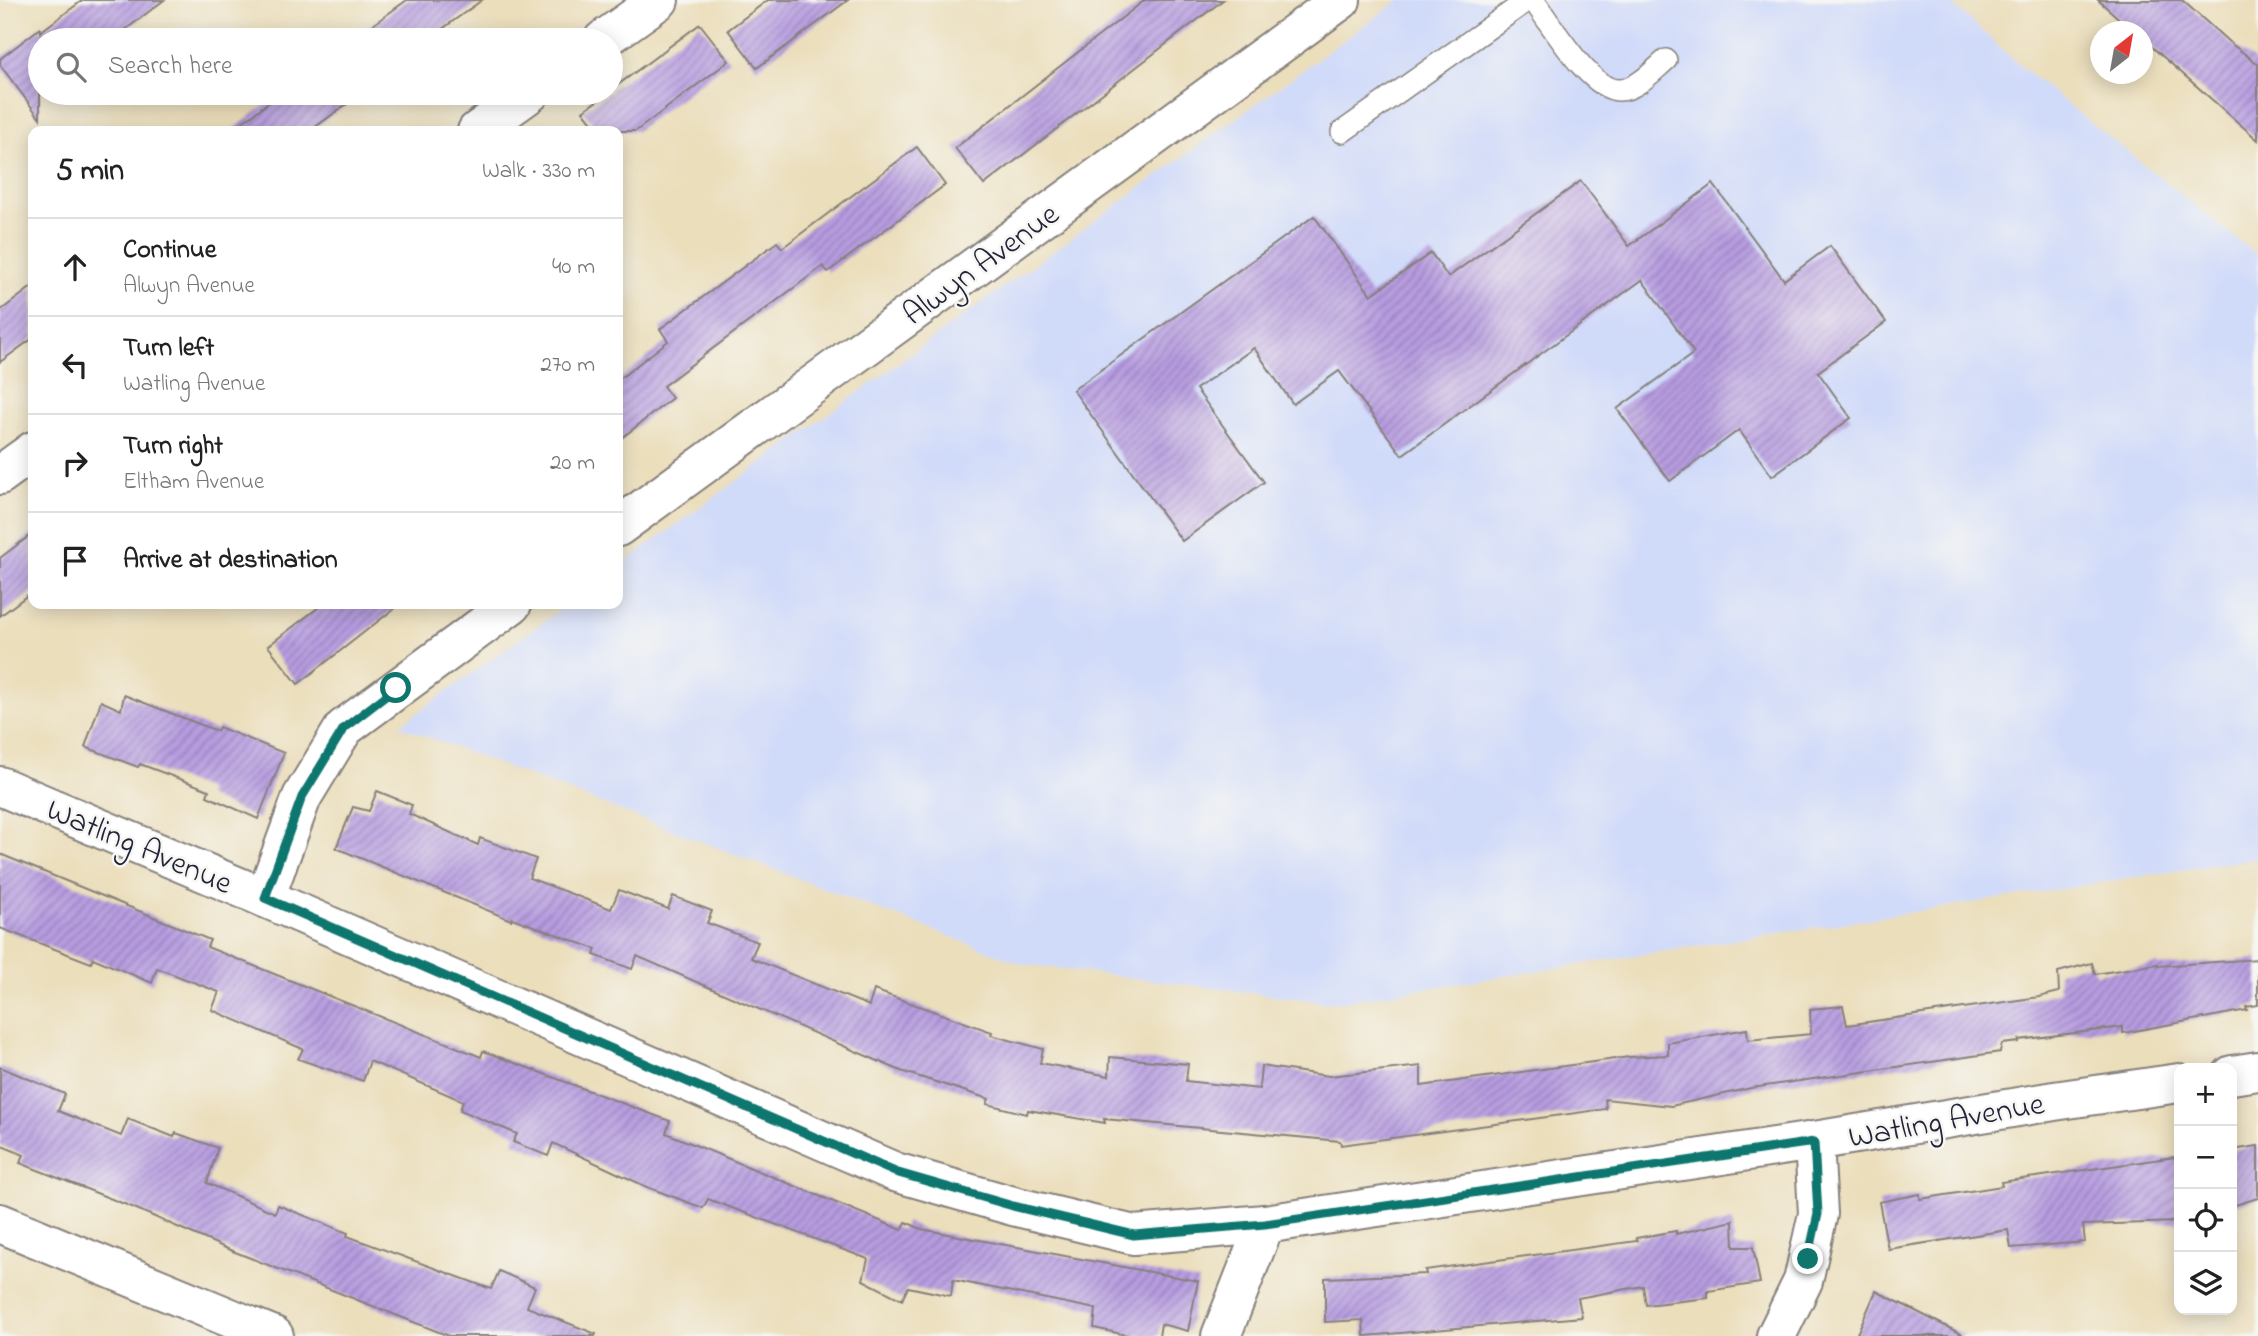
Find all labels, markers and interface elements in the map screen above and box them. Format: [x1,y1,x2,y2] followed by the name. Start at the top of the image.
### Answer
[2090,21,2153,84] north arrow
[28,28,623,105] search box
[52,48,90,86] icon: search
[108,48,233,86] text: Search here
[56,150,124,194] text: 5 min
[482,155,595,188] text: Walk · 330 m
[894,193,1071,339] street label: Alwyn Avenue
[123,232,216,270] text: Continue
[56,248,94,286] icon: ahead
[552,251,595,284] text: 40 m
[123,270,255,303] text: Alwyn Avenue
[123,330,214,368] text: Turn left
[56,346,94,384] icon: left
[541,349,595,382] text: 270 m
[123,368,265,401] text: Watling Avenue
[123,428,223,466] text: Turn right
[56,444,94,482] icon: right
[550,447,595,480] text: 20 m
[123,466,264,499] text: Eltham Avenue
[56,542,94,580] icon: arrive
[123,542,338,580] text: Arrive at destination
[380,672,411,703] route start
[38,788,239,909] street label: Watling Avenue
[2174,1063,2237,1315] map controls
[2174,1063,2237,1126] button: +
[1845,1082,2049,1163] street label: Watling Avenue
[2174,1126,2237,1189] button: −
[2174,1189,2237,1252] button: locate
[1792,1243,1823,1274] route end
[2174,1252,2237,1315] button: layers

